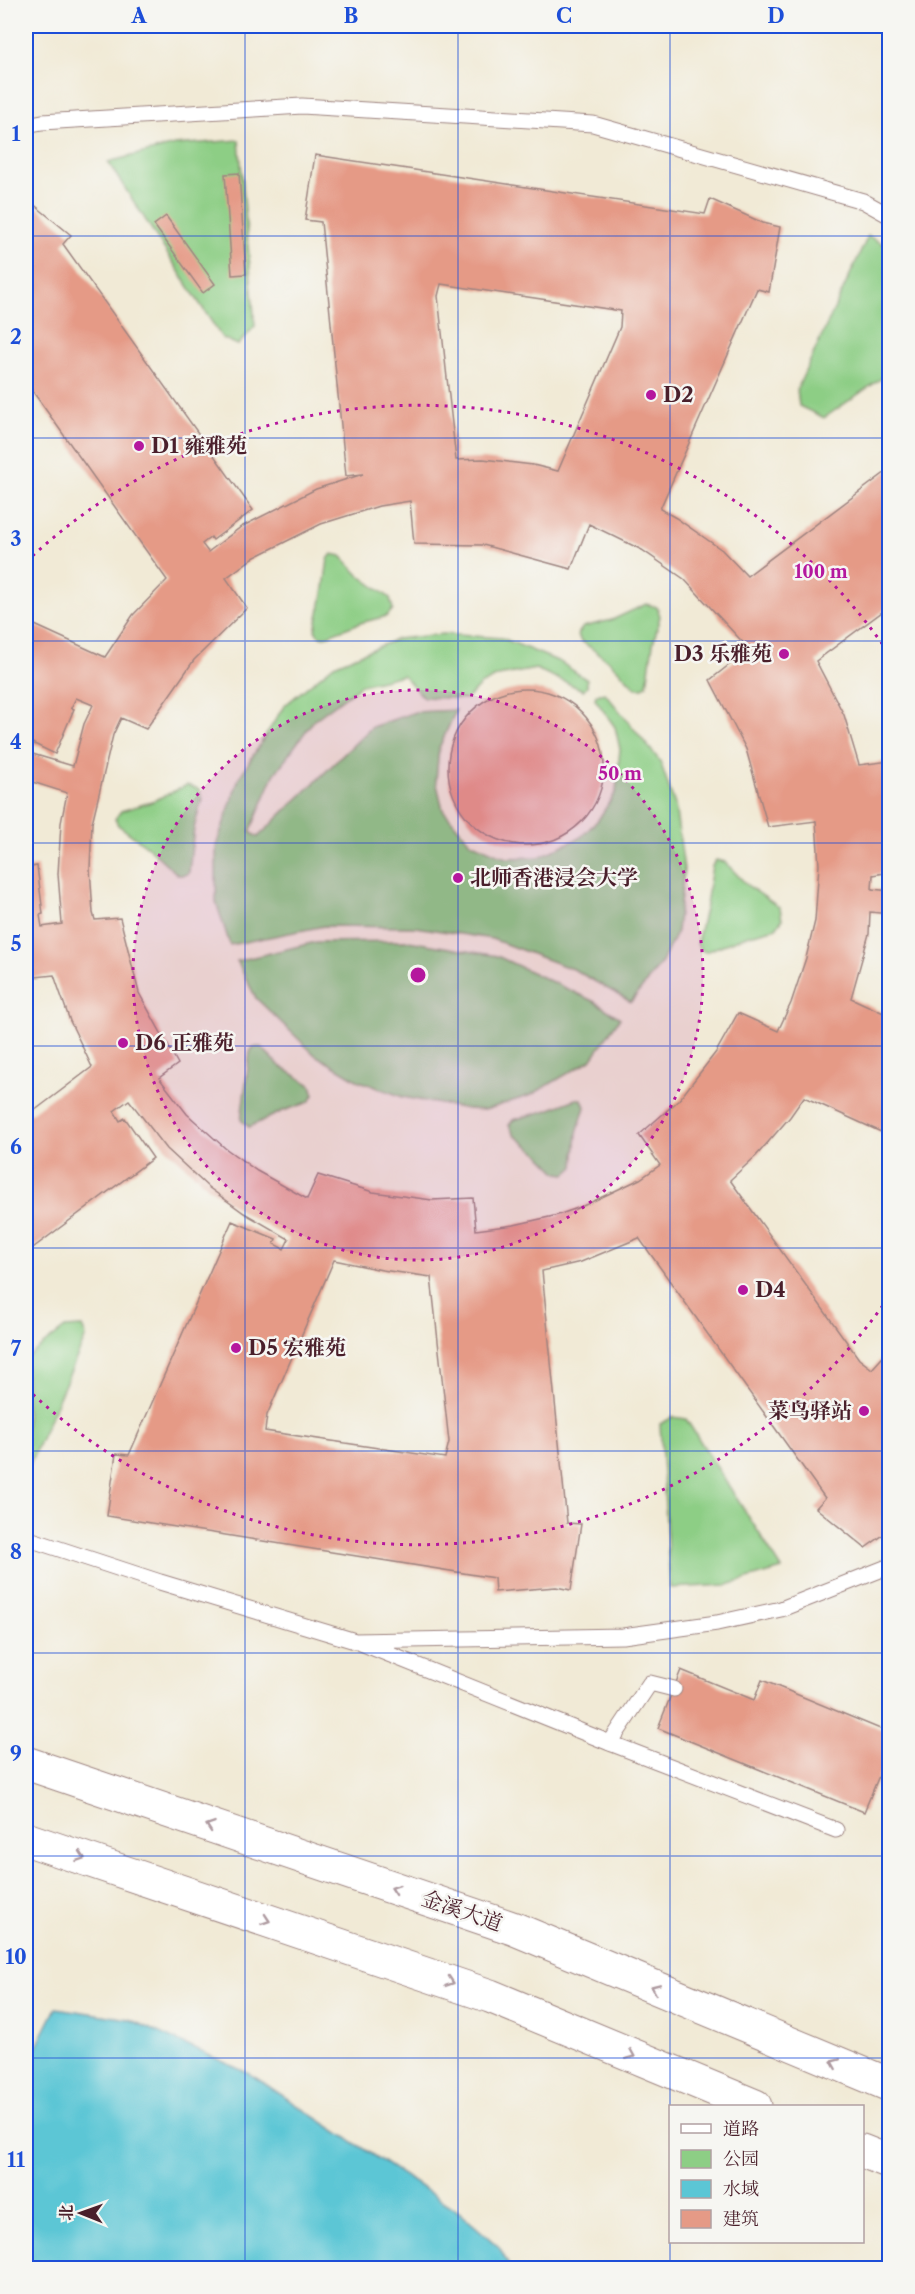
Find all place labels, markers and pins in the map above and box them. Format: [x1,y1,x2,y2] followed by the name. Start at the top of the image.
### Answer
[663,382,694,407] place label: D2
[644,388,658,402] marker: D2
[151,433,247,458] place label: D1 雍雅苑
[132,439,146,453] marker: D1 雍雅苑
[674,641,772,666] place label: D3 乐雅苑
[777,647,791,661] marker: D3 乐雅苑
[470,865,638,890] place label: 北师香港浸会大学
[451,871,465,885] marker: 北师香港浸会大学
[408,965,428,985] centre of rings
[135,1030,234,1055] place label: D6 正雅苑
[116,1036,130,1050] marker: D6 正雅苑
[755,1277,786,1302] place label: D4
[736,1283,750,1297] marker: D4
[248,1335,346,1360] place label: D5 宏雅苑
[229,1341,243,1355] marker: D5 宏雅苑
[768,1398,852,1423] place label: 菜鸟驿站
[857,1404,871,1418] marker: 菜鸟驿站

